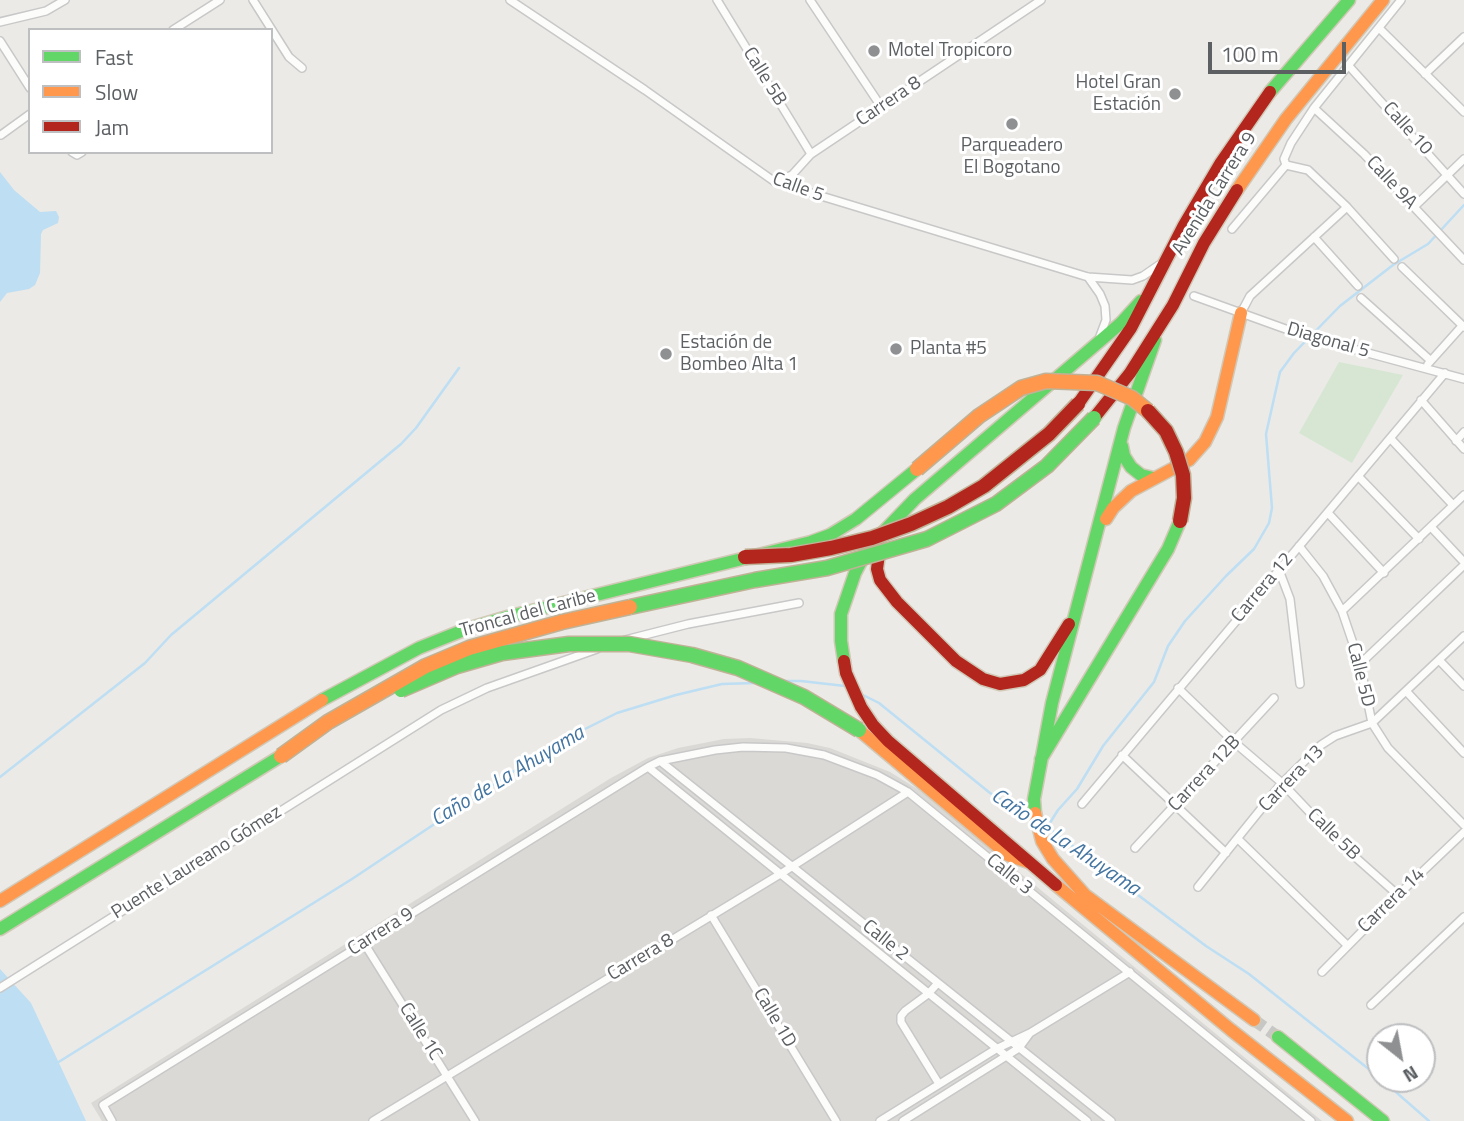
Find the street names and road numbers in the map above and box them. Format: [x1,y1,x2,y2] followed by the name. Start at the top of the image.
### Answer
[737,44,791,110] street label: Calle 5B
[852,72,926,132] street label: Carrera 8
[1377,98,1437,160] street label: Calle 10
[1168,128,1262,260] street label: Avenida Carrera 9
[1361,152,1421,214] street label: Calle 9A
[769,168,827,208] street label: Calle 5
[1284,318,1372,364] street label: Diagonal 5
[1227,549,1299,627] street label: Carrera 12
[458,585,598,643] street label: Troncal del Caribe
[1341,641,1379,709] street label: Calle 5D
[1164,731,1246,817] street label: Carrera 12B
[1255,741,1329,817] street label: Carrera 13
[108,801,286,925] street label: Puente Laureano Gómez
[1302,804,1364,866] street label: Calle 5B
[981,849,1037,901] street label: Calle 3
[1354,864,1430,938] street label: Carrera 14
[344,903,418,961] street label: Carrera 9
[857,915,913,967] street label: Calle 2
[604,929,678,987] street label: Carrera 8
[747,984,801,1052] street label: Calle 1D
[394,999,446,1065] street label: Calle 1C

